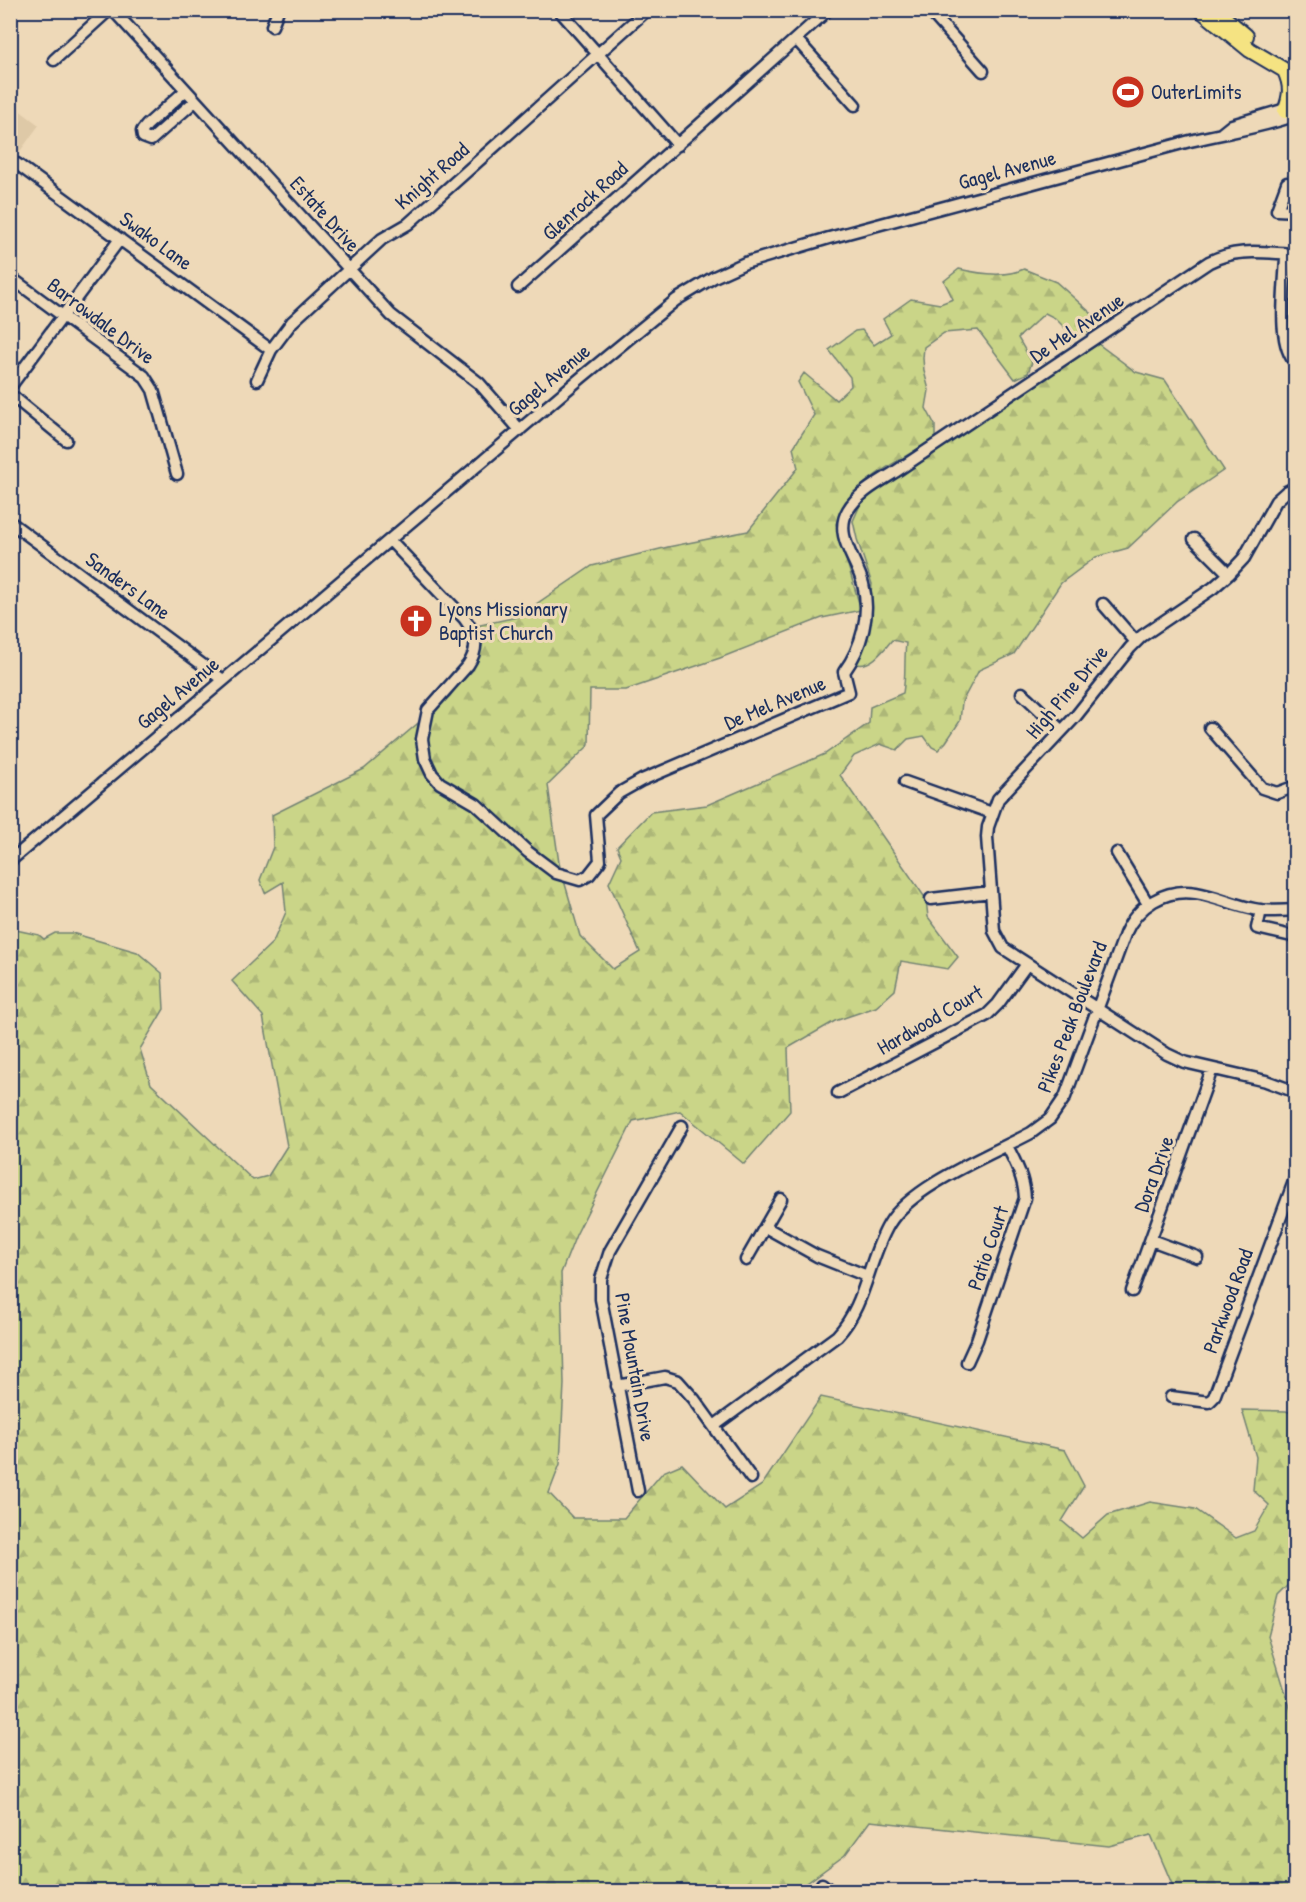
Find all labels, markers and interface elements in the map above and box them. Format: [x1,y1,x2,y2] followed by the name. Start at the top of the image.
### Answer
[1110,74,1146,110] sports icon: OuterLimits
[1151,77,1242,106] place label: OuterLimits
[388,135,475,216] street label: Knight Road
[955,143,1059,196] street label: Gagel Avenue
[536,154,634,247] street label: Glenrock Road
[284,169,367,258] street label: Estate Drive
[114,204,199,277] street label: Swako Lane
[41,271,161,371] street label: Barrowdale Drive
[1024,285,1129,370] street label: De Mel Avenue
[501,336,596,423] street label: Gagel Avenue
[80,545,177,626] street label: Sanders Lane
[439,594,568,647] place label: Lyons Missionary Baptist Church
[398,603,434,639] church icon: Lyons Missionary Baptist Church
[1019,638,1115,745] street label: High Pine Drive
[130,649,225,736] street label: Gagel Avenue
[720,668,830,737] street label: De Mel Avenue
[1029,937,1114,1096] street label: Pikes Peak Boulevard
[872,977,989,1062] street label: Hardwood Court
[1126,1132,1181,1216] street label: Dora Drive
[960,1201,1016,1294] street label: Patio Court
[1195,1245,1260,1357] street label: Parkwood Road
[608,1290,663,1443] street label: Pine Mountain Drive

